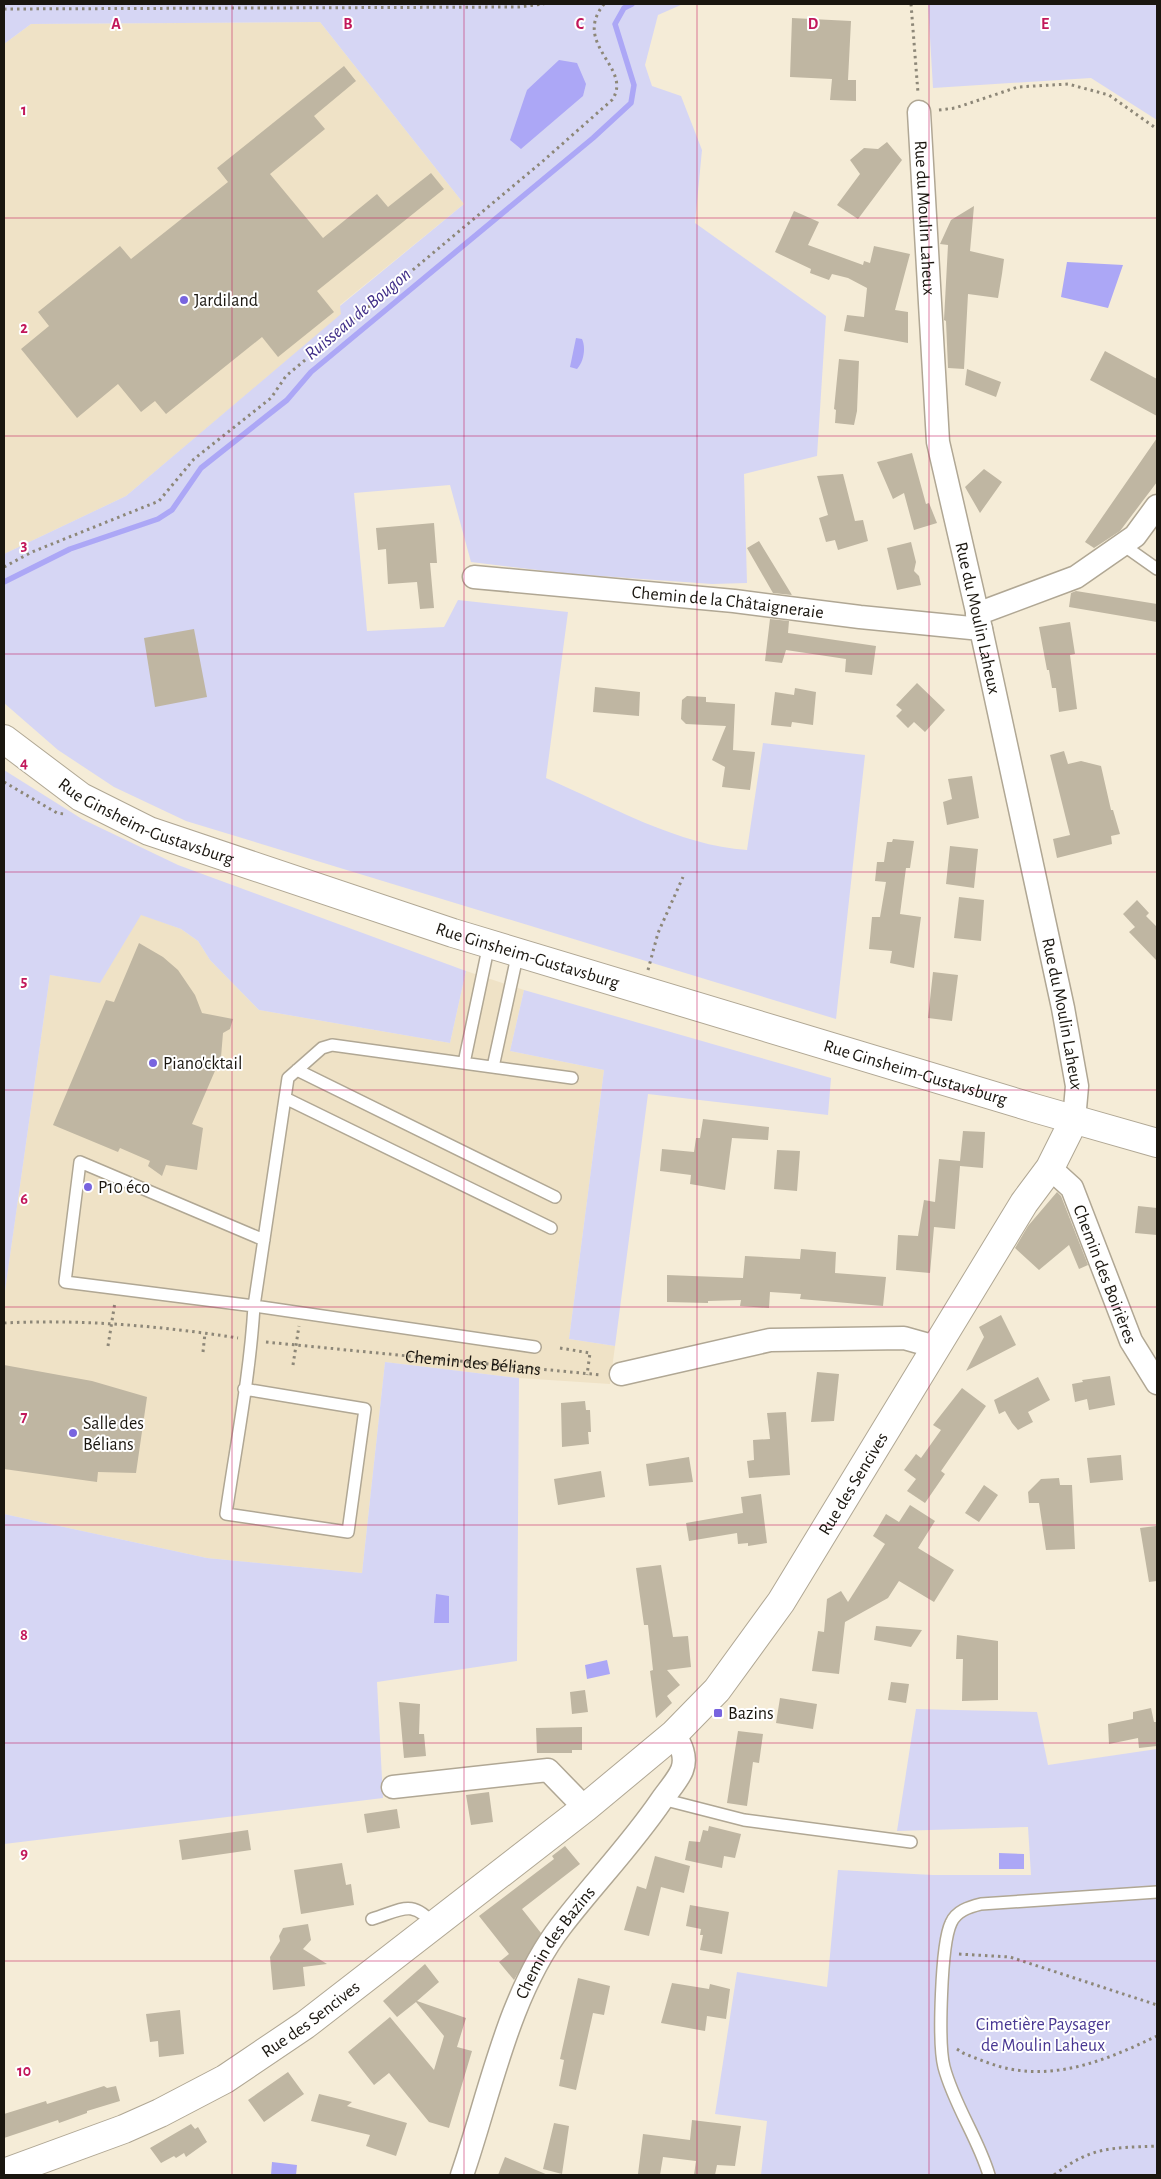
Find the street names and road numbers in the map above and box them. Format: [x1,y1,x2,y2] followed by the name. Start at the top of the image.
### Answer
[911,140,938,296] street label: Rue du Moulin Laheux
[951,540,1003,696] street label: Rue du Moulin Laheux
[631,584,825,622] street label: Chemin de la Châtaigneraie
[54,775,236,869] street label: Rue Ginsheim-Gustavsburg
[433,920,621,993] street label: Rue Ginsheim-Gustavsburg
[1038,936,1085,1091] street label: Rue du Moulin Laheux
[821,1037,1009,1109] street label: Rue Ginsheim-Gustavsburg
[1069,1202,1139,1346] street label: Chemin des Boirières
[404,1348,542,1379] street label: Chemin des Bélians
[816,1430,892,1539] street label: Rue des Sencives
[513,1883,599,2002] street label: Chemin des Bazins
[259,1978,364,2062] street label: Rue des Sencives

